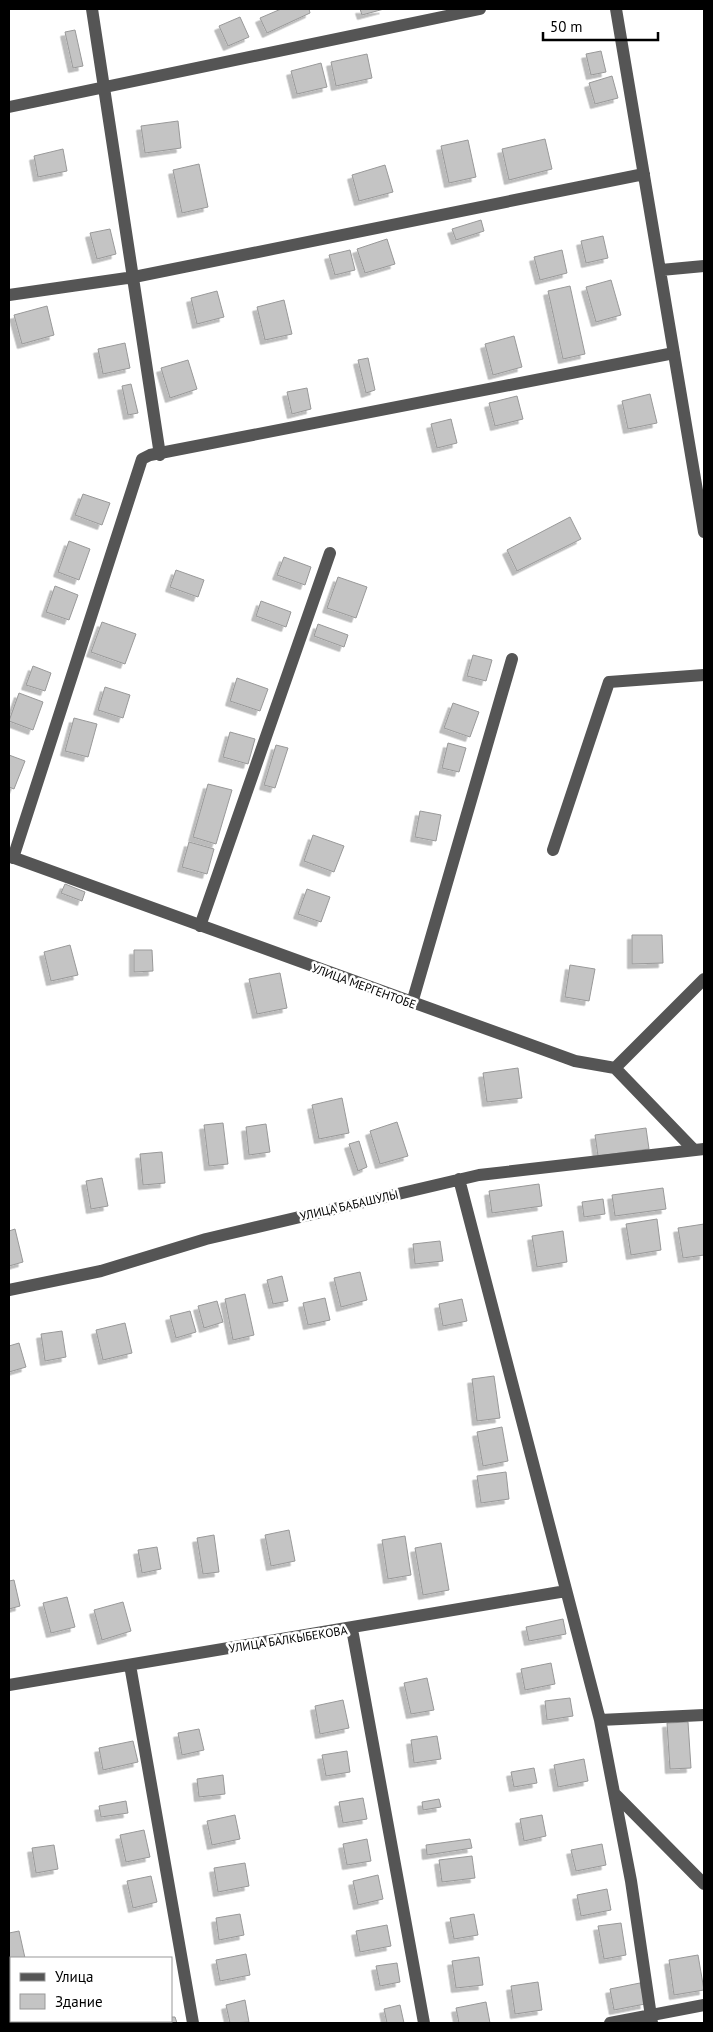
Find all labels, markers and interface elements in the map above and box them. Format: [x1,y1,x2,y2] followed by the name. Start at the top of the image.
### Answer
[543,10,658,42] scale bar
[550,17,583,36] text: 50 m
[310,960,418,1012] street label: УЛИЦА МЕРГЕНТОБЕ
[298,1186,400,1224] street label: УЛИЦА БАБАШУЛЫ
[228,1622,348,1656] street label: УЛИЦА БАЛКЫБЕКОВА
[10,1957,172,2022] legend
[55,1967,93,1986] text: Улица
[55,1992,103,2011] text: Здание

